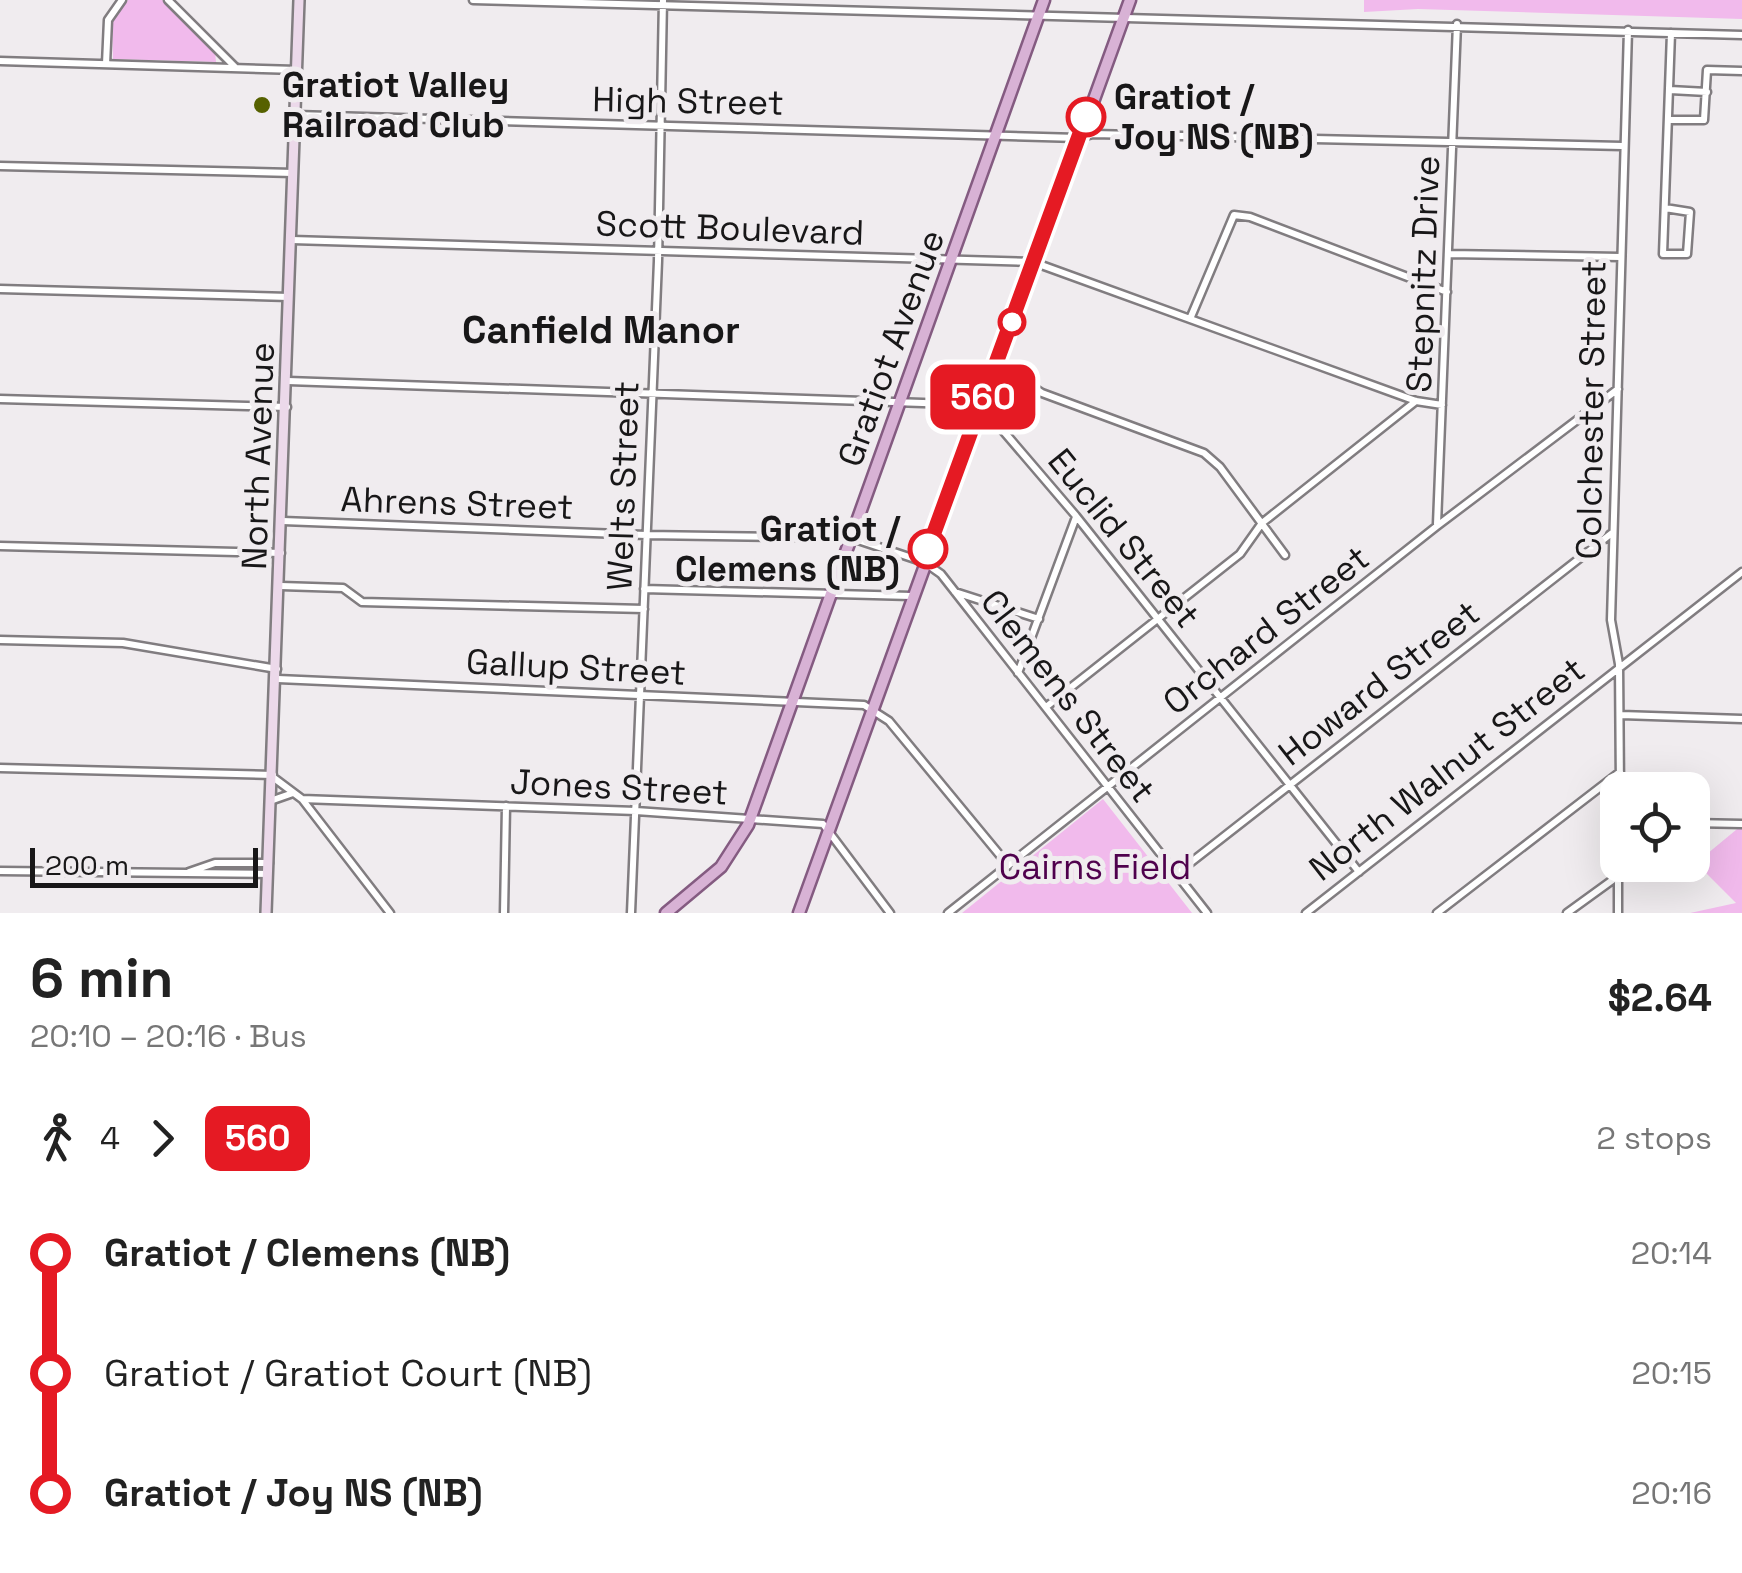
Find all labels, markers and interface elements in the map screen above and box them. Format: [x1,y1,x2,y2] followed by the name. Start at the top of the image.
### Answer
[282,63,509,147] place label: Gratiot Valley Railroad Club
[1114,75,1314,159] place label: Gratiot / Joy NS (NB)
[592,77,784,125] street label: High Street
[251,94,273,116] marker: Gratiot Valley Railroad Club
[1067,98,1105,136] marker: Gratiot / Joy NS (NB)
[1397,155,1449,393] street label: Stepnitz Drive
[595,201,865,255] street label: Scott Boulevard
[828,224,954,472] street label: Gratiot Avenue
[1566,260,1616,560] street label: Colchester Street
[462,306,740,354] district label: Canfield Manor
[999,309,1025,335] unlabelled marker
[232,341,284,571] street label: North Avenue
[926,364,1040,430] line badge: 560
[950,375,1016,419] text: 560
[597,380,649,592] street label: Welts Street
[1038,440,1210,636] street label: Euclid Street
[340,477,574,529] street label: Ahrens Street
[675,507,901,591] place label: Gratiot / Clemens (NB)
[909,530,947,568] marker: Gratiot / Clemens (NB)
[1154,536,1378,724] street label: Orchard Street
[971,581,1165,811] street label: Clemens Street
[1270,591,1488,775] street label: Howard Street
[465,639,687,695] street label: Gallup Street
[1300,648,1594,890] street label: North Walnut Street
[509,759,729,815] street label: Jones Street
[1600,772,1710,882] map controls
[1600,772,1710,882] button: locate
[30,843,258,888] scale bar
[999,845,1191,889] park label: Cairns Field
[45,847,129,883] text: 200 m
[30,943,173,1013] text: 6 min
[1608,974,1712,1022] text: $2.64
[30,1016,307,1056] text: 20:10 – 20:16 · Bus
[30,1111,85,1166] icon: walk
[135,1111,190,1166] icon: forward
[225,1116,290,1160] text: 560
[100,1118,120,1158] text: 4
[1597,1118,1712,1158] text: 2 stops
[104,1229,510,1277] text: Gratiot / Clemens (NB)
[1631,1233,1712,1273] text: 20:14
[104,1349,592,1397] text: Gratiot / Gratiot Court (NB)
[1632,1353,1712,1393] text: 20:15
[104,1469,482,1517] text: Gratiot / Joy NS (NB)
[1631,1473,1712,1513] text: 20:16

